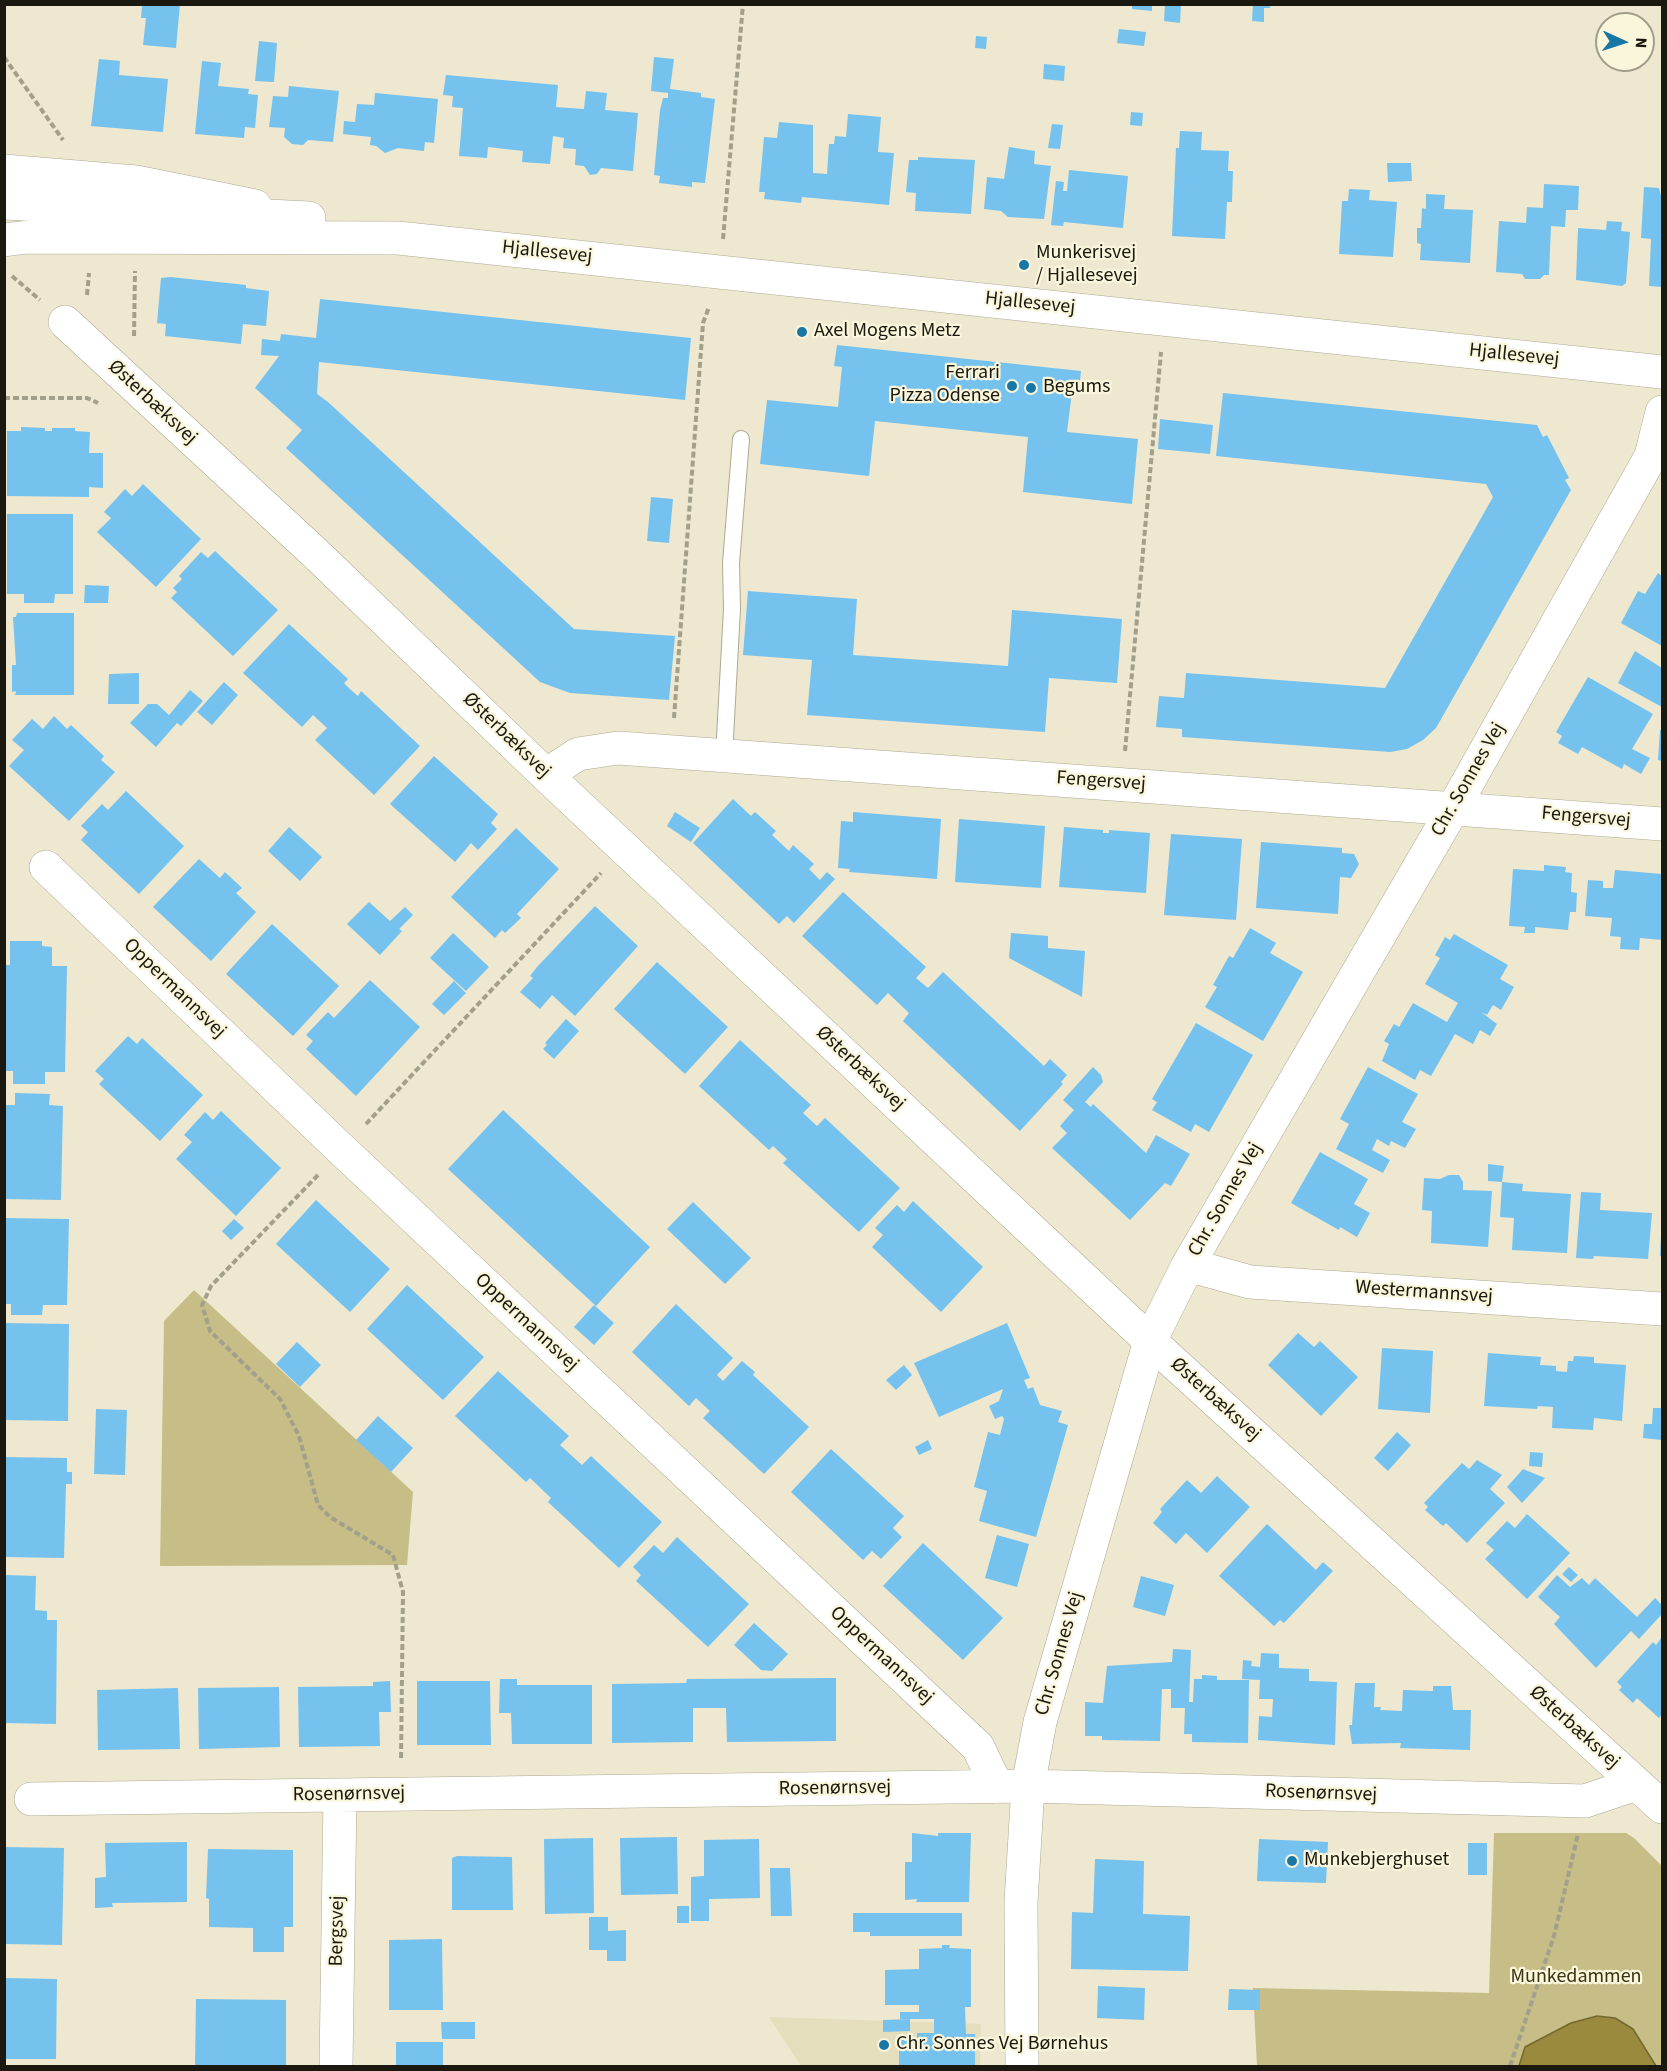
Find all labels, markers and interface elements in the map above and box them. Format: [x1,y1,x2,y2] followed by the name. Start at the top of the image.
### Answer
[1595,12,1655,72] north arrow
[1630,37,1652,49] text: N
[501,236,593,270] street label: Hjallesevej
[1036,242,1138,289] place label: Munkerisvej / Hjallesevej
[1017,258,1031,272] marker: Munkerisvej / Hjallesevej
[984,287,1076,321] street label: Hjallesevej
[814,320,960,344] place label: Axel Mogens Metz
[795,325,809,339] marker: Axel Mogens Metz
[1468,339,1560,373] street label: Hjallesevej
[102,356,202,450] street label: Østerbæksvej
[890,362,1000,409] place label: Ferrari Pizza Odense
[1043,376,1110,400] place label: Begums
[1005,379,1019,393] marker: Ferrari Pizza Odense
[1024,381,1038,395] marker: Begums
[457,688,555,784] street label: Østerbæksvej
[1427,719,1511,841] street label: Chr. Sonnes Vej
[1055,767,1147,797] street label: Fengersvej
[1540,802,1632,834] street label: Fengersvej
[118,934,230,1044] street label: Oppermannsvej
[810,1022,910,1116] street label: Østerbæksvej
[1184,1139,1268,1261] street label: Chr. Sonnes Vej
[469,1269,583,1377] street label: Oppermannsvej
[1354,1276,1494,1310] street label: Westermannsvej
[1165,1353,1265,1447] street label: Østerbæksvej
[1031,1589,1089,1719] street label: Chr. Sonnes Vej
[824,1602,938,1710] street label: Oppermannsvej
[1524,1681,1624,1775] street label: Østerbæksvej
[779,1776,891,1802] street label: Rosenørnsvej
[1264,1780,1378,1808] street label: Rosenørnsvej
[293,1782,405,1808] street label: Rosenørnsvej
[1304,1849,1449,1873] place label: Munkebjerghuset
[1285,1854,1299,1868] marker: Munkebjerghuset
[325,1895,351,1967] street label: Bergsvej
[1510,1966,1642,1990] park label: Munkedammen
[896,2033,1108,2057] place label: Chr. Sonnes Vej Børnehus
[877,2038,891,2052] marker: Chr. Sonnes Vej Børnehus

